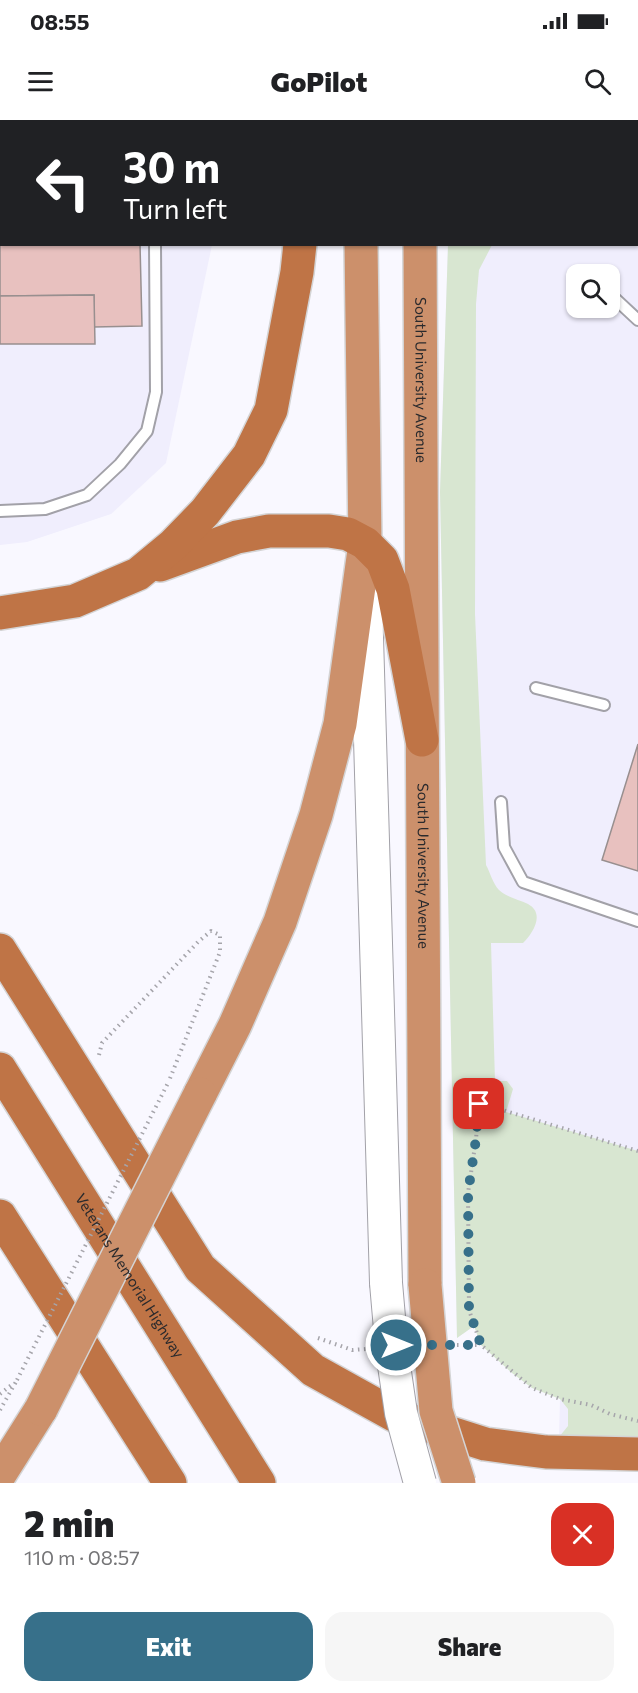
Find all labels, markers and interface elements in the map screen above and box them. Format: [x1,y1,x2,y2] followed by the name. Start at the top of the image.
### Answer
[30,8,90,35] text: 08:55
[24,65,57,98] icon: menu
[271,65,367,98] text: GoPilot
[581,65,614,98] icon: search
[123,140,220,192] text: 30 m
[24,144,102,222] icon: left
[123,192,227,225] text: Turn left
[566,264,620,318] map controls
[566,264,620,318] button: search
[412,297,431,463] street label: South University Avenue
[415,783,433,949] street label: South University Avenue
[453,1078,504,1129] pin
[462,1087,495,1120] icon: arrive
[72,1190,189,1361] street label: Veterans Memorial Highway
[364,1313,428,1377] position arrow
[24,1500,114,1544] text: 2 min
[551,1503,614,1566] button: close
[24,1545,140,1569] text: 110 m · 08:57
[24,1612,313,1681] button: Exit
[325,1612,614,1681] button: Share

